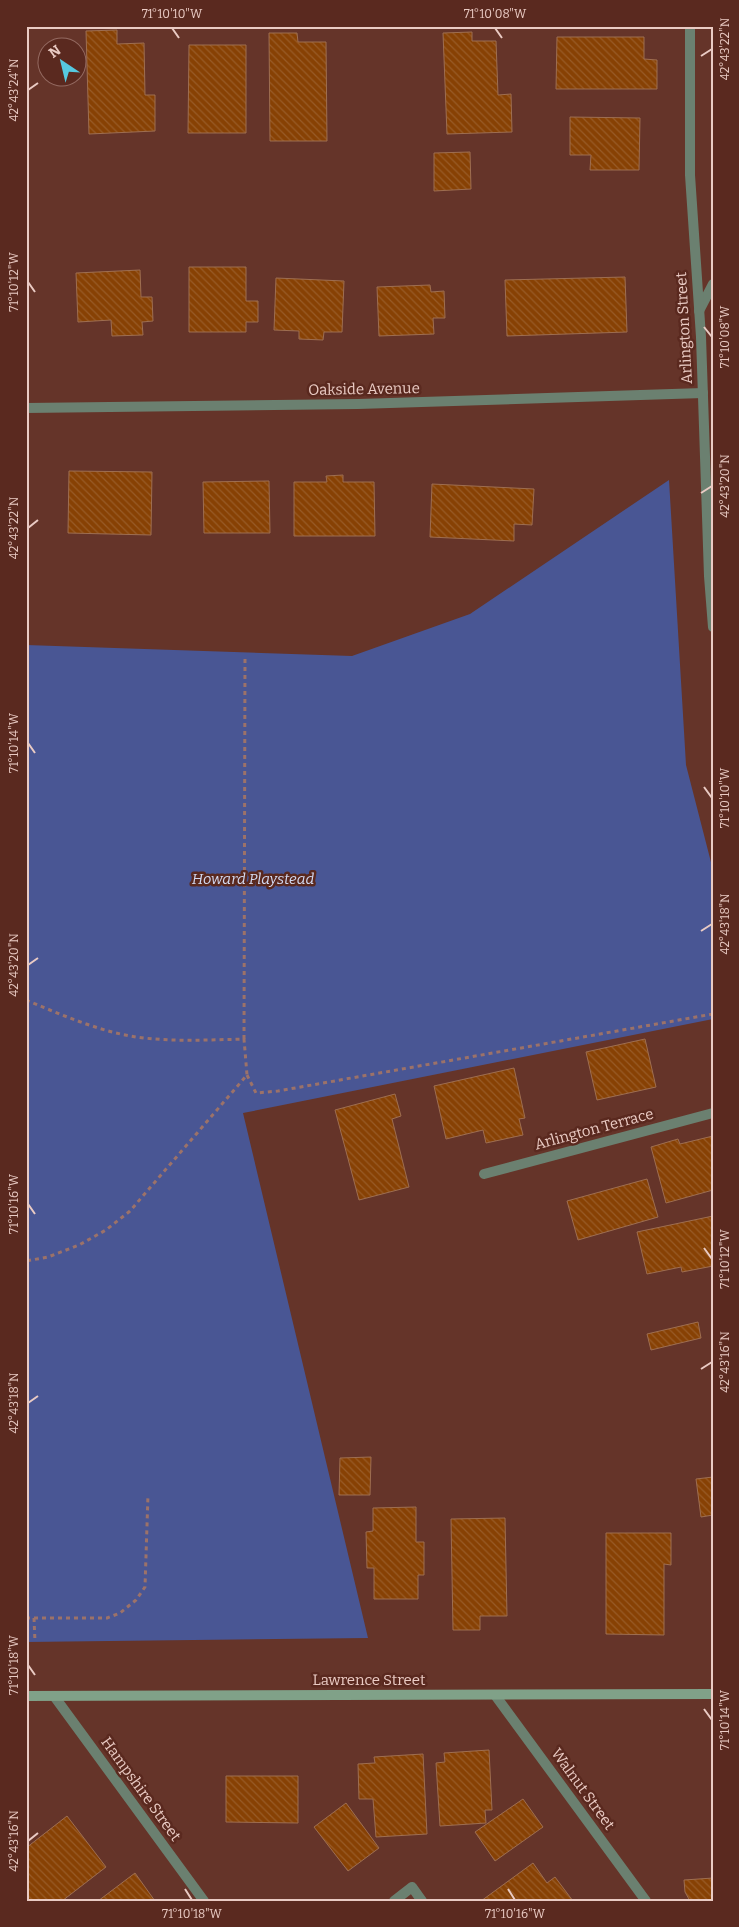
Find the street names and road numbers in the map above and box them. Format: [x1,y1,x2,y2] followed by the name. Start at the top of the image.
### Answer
[672,271,696,384] street label: Arlington Street
[308,379,420,399] street label: Oakside Avenue
[533,1104,655,1154] street label: Arlington Terrace
[313,1671,426,1689] street label: Lawrence Street
[97,1734,185,1845] street label: Hampshire Street
[547,1745,619,1834] street label: Walnut Street

